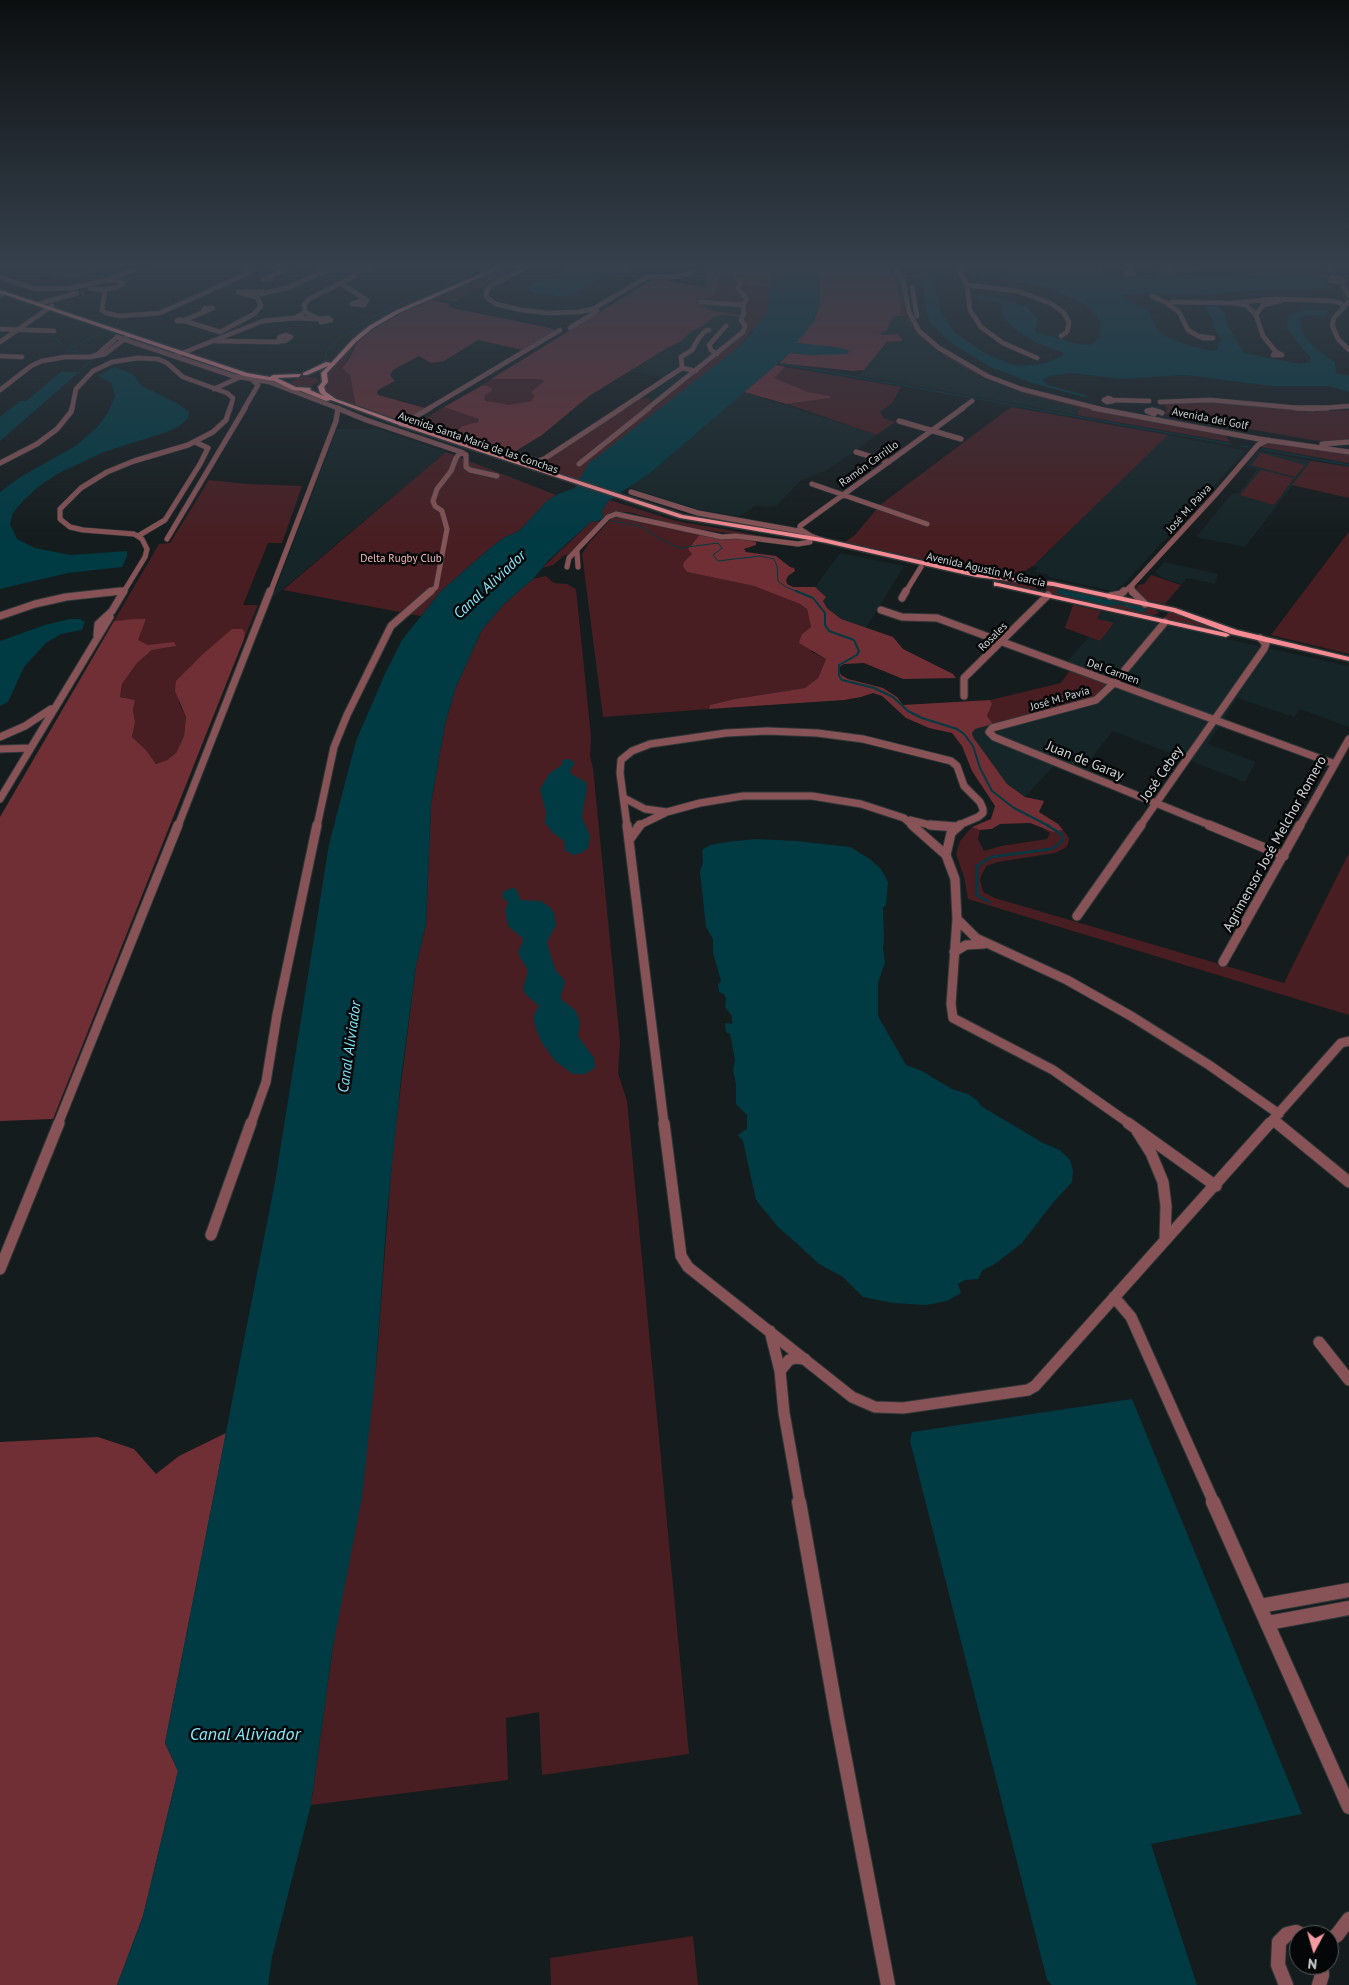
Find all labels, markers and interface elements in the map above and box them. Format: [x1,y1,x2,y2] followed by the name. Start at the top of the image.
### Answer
[1171,405,1249,433] street label: Avenida del Golf
[396,409,560,477] street label: Avenida Santa María de las Conchas
[837,438,901,490] street label: Ramón Carrillo
[1164,482,1214,536] street label: José M. Paiva
[450,547,530,623] water label: Canal Aliviador
[925,550,1047,590] street label: Avenida Agustín M. García
[360,552,442,566] park label: Delta Rugby Club
[976,620,1010,654] street label: Rosales
[1085,656,1141,688] street label: Del Carmen
[1029,684,1091,714] street label: José M. Pavía
[1044,738,1126,784] street label: Juan de Garay
[1137,743,1187,805] street label: José Cebey
[1220,753,1330,935] street label: Agrimensor José Melchor Romero
[335,1000,365,1094] water label: Canal Aliviador
[190,1724,300,1746] water label: Canal Aliviador
[1289,1925,1339,1975] north arrow
[1307,1954,1318,1973] text: N

